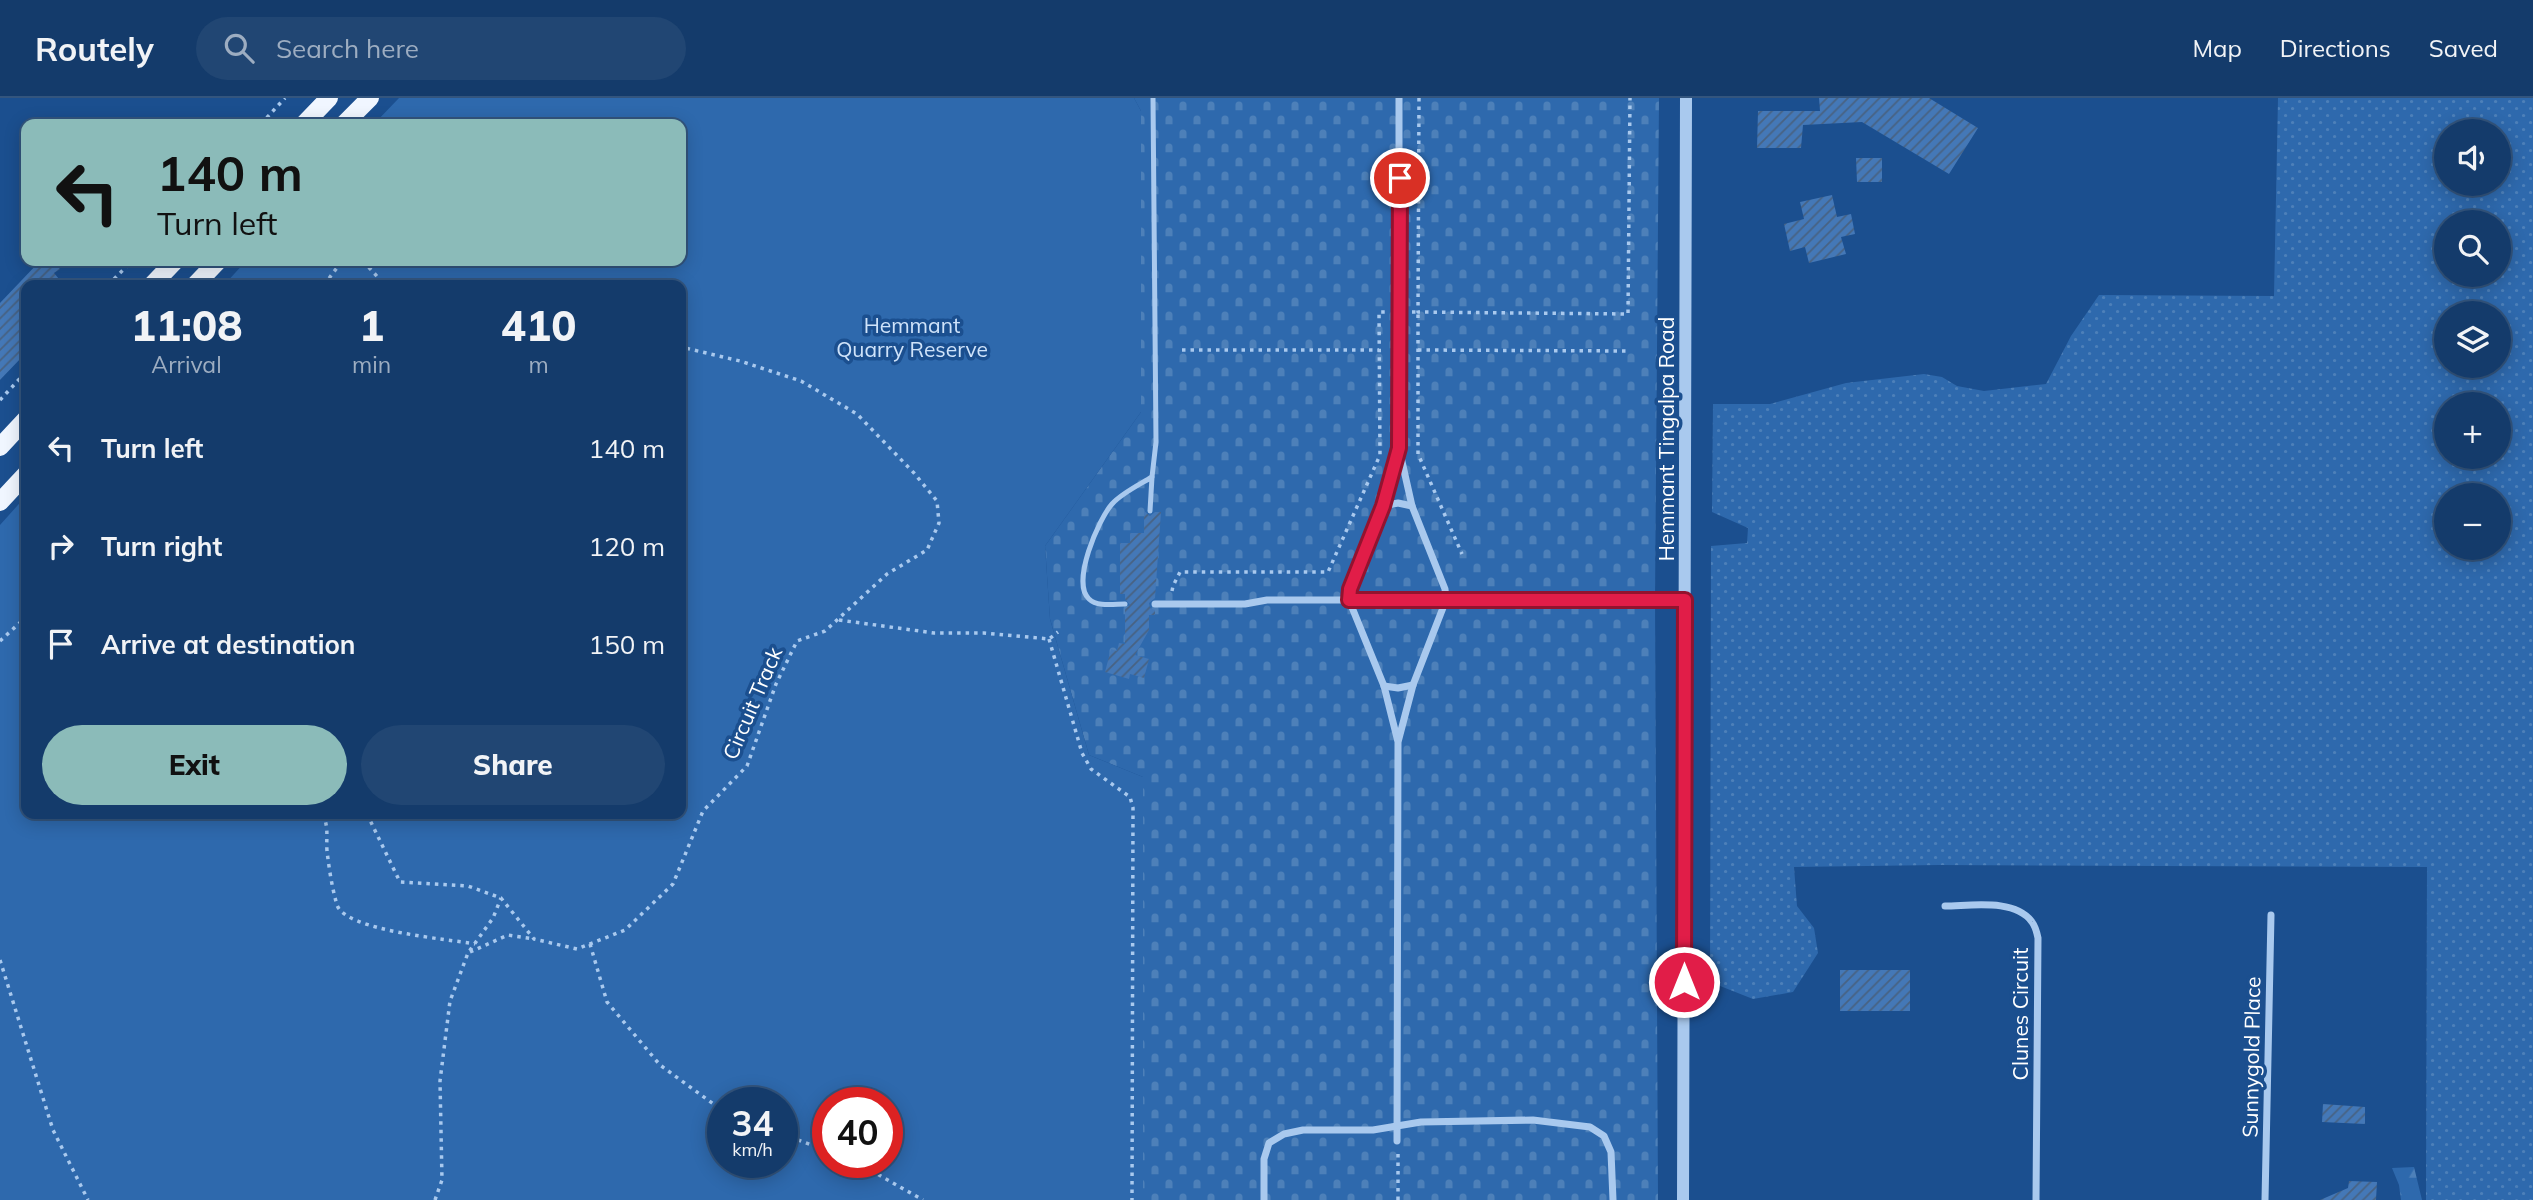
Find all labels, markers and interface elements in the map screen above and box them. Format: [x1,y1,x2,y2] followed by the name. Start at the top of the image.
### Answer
[196,17,686,80] search box
[35,28,154,69] text: Routely
[220,29,258,67] icon: search
[276,32,419,65] text: Search here
[2192,33,2242,63] text: Map
[2280,33,2391,63] text: Directions
[2429,33,2498,63] text: Saved
[2434,119,2511,560] map controls
[2434,119,2511,196] button: sound
[157,142,303,203] text: 140 m
[42,147,133,238] icon: left
[1370,148,1430,208] pin
[1381,159,1419,197] icon: arrive
[157,203,277,243] text: Turn left
[2434,210,2511,287] button: search
[131,299,242,352] text: 11:08
[359,299,384,352] text: 1
[501,299,576,352] text: 410
[2434,301,2511,378] button: layers
[836,312,988,362] park label: Hemmant Quarry Reserve
[1653,317,1679,561] street label: Hemmant Tingalpa Road
[151,350,222,379] text: Arrival
[352,350,391,379] text: min
[528,350,549,379] text: m
[2434,392,2511,469] button: +
[42,429,80,467] icon: left
[101,432,203,465] text: Turn left
[589,432,665,465] text: 140 m
[2434,483,2511,560] button: −
[42,527,80,565] icon: right
[101,530,222,563] text: Turn right
[589,530,665,563] text: 120 m
[42,625,80,663] icon: arrive
[101,628,356,661] text: Arrive at destination
[589,628,665,661] text: 150 m
[717,643,787,763] street label: Circuit Track
[42,725,347,805] button: Exit
[361,725,665,805] button: Share
[1647,945,1721,1019] position arrow
[2007,948,2033,1080] street label: Clunes Circuit
[2237,976,2265,1138] street label: Sunnygold Place
[812,1087,903,1178] speed limit sign: 40
[731,1101,774,1145] text: 34
[732,1138,773,1161] text: km/h

